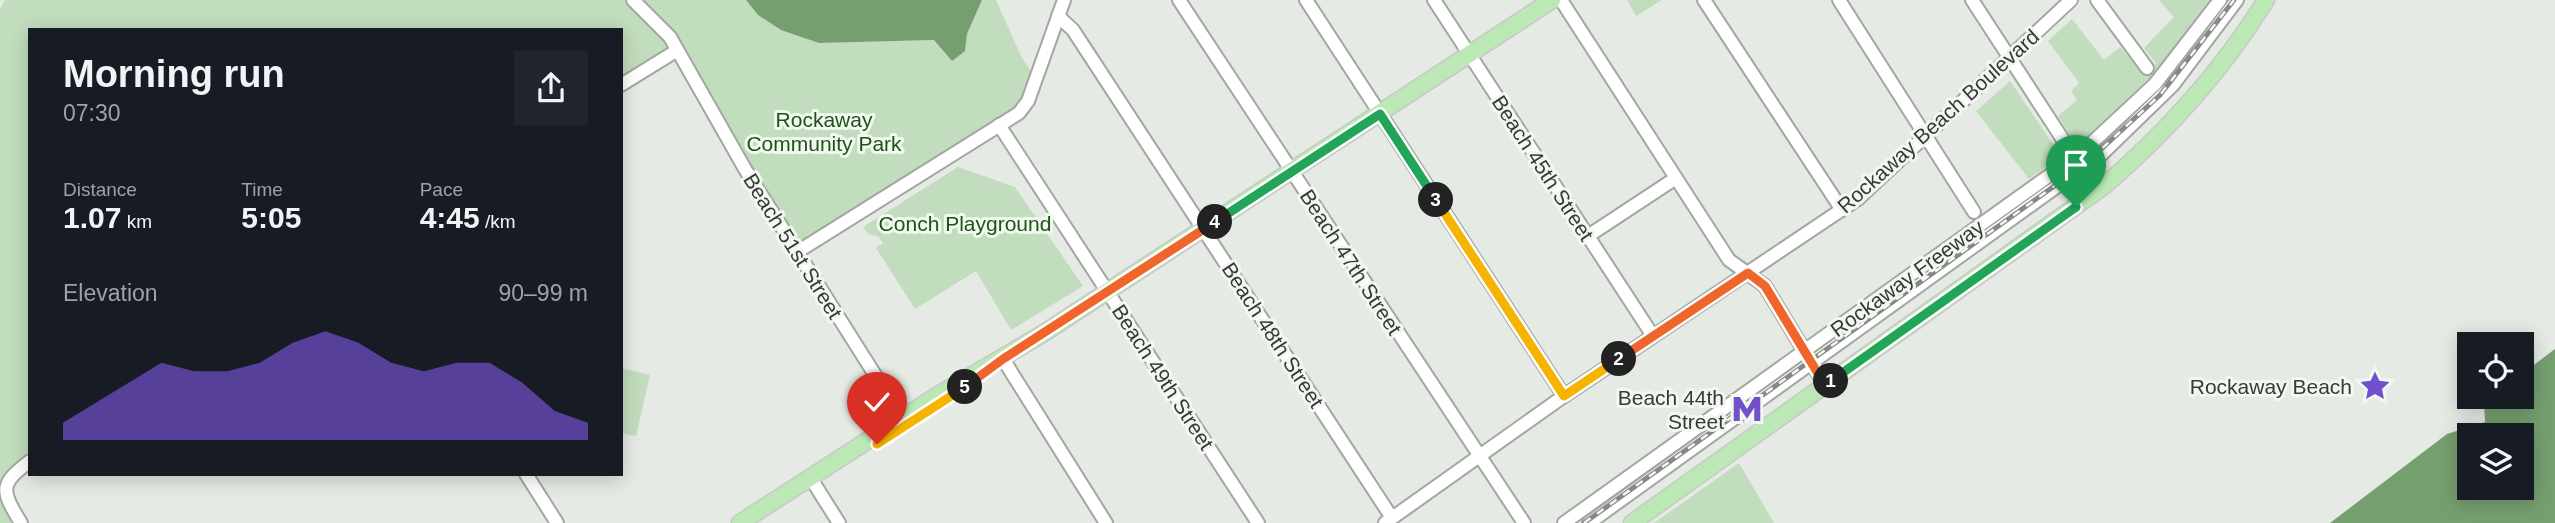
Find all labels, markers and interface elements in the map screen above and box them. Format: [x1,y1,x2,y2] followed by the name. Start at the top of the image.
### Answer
[1833,25,2043,217] street label: Rockaway Beach Boulevard
[514,51,588,125] button: share
[63,53,285,95] text: Morning run
[1488,91,1599,245] street label: Beach 45th Street
[63,100,121,126] text: 07:30
[746,108,902,155] park label: Rockaway Community Park
[2046,135,2106,207] pin
[2057,146,2095,184] icon: arrive
[739,169,847,323] street label: Beach 51st Street
[63,179,137,200] text: Distance
[241,179,283,200] text: Time
[420,179,463,200] text: Pace
[1418,182,1454,218] pin: 3
[1296,185,1407,339] street label: Beach 47th Street
[1430,189,1441,210] text: 3
[63,201,121,234] text: 1.07
[241,201,301,234] text: 5:05
[420,201,480,234] text: 4:45
[1198,204,1232,240] pin: 4
[121,211,152,232] text: km
[480,211,516,232] text: /km
[1209,211,1220,232] text: 4
[879,212,1051,235] park label: Conch Playground
[1826,215,1988,341] street label: Rockaway Freeway
[1218,258,1329,412] street label: Beach 48th Street
[63,280,158,306] text: Elevation
[498,280,588,306] text: 90–99 m
[1108,300,1219,454] street label: Beach 49th Street
[2457,332,2534,500] map controls
[2457,332,2534,409] button: locate
[1602,342,1636,376] pin: 2
[1613,348,1624,369] text: 2
[1814,364,1848,398] pin: 1
[2358,369,2392,403] place icon: Rockaway Beach
[948,370,982,404] pin: 5
[1825,370,1836,391] text: 1
[847,372,907,444] pin
[2190,375,2352,398] place label: Rockaway Beach
[959,376,970,397] text: 5
[858,383,896,421] icon: check
[1618,386,1724,433] place label: Beach 44th Street
[1730,392,1764,426] metro station icon: Beach 44th Street
[2457,423,2534,500] button: layers

